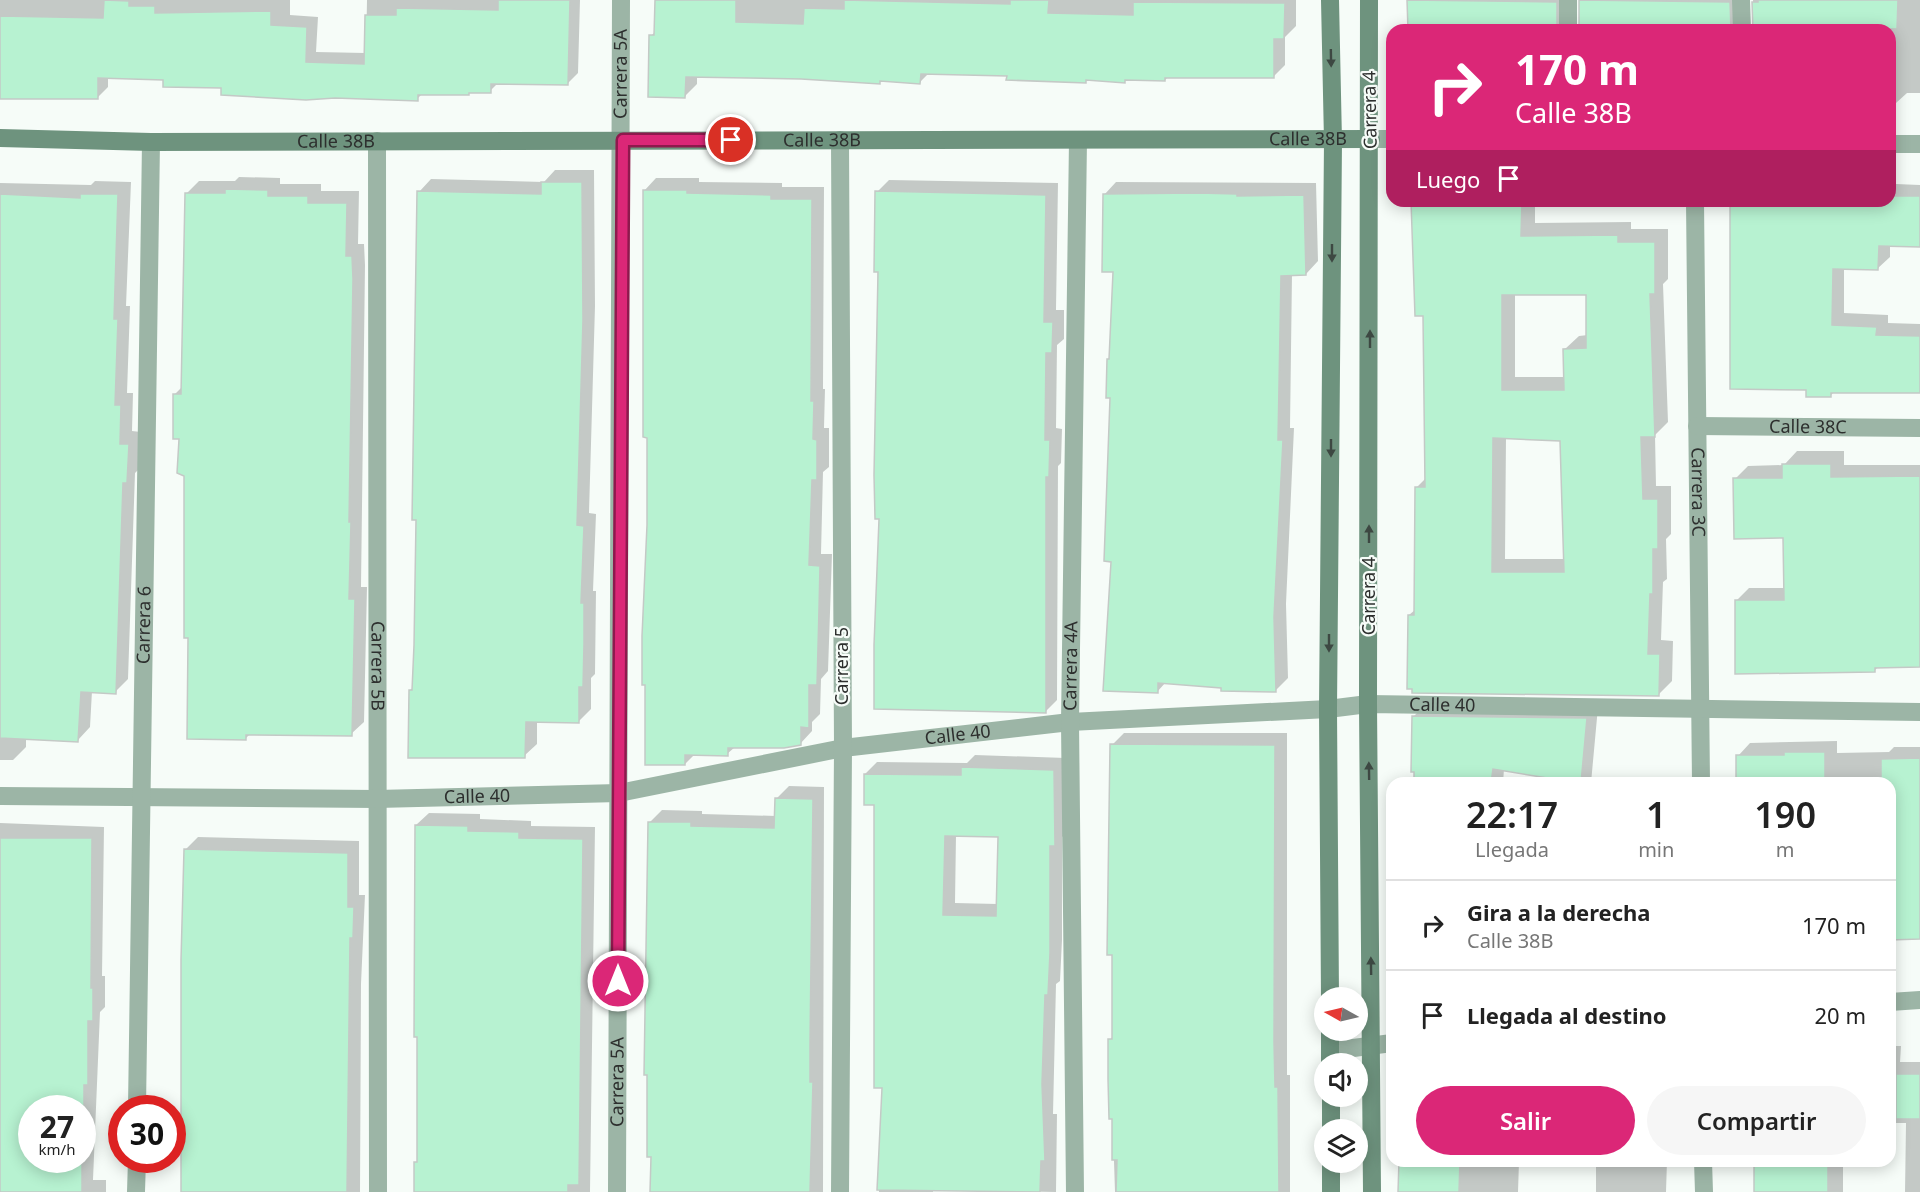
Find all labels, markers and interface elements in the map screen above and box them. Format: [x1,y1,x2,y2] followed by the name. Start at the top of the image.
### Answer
[608,29,632,119] street label: Carrera 5A
[1515,40,1639,97] text: 170 m
[1416,48,1494,126] icon: right
[1327,49,1336,68] one-way arrow
[1356,71,1382,149] street label: Carrera 4
[1515,94,1632,131] text: Calle 38B
[705,114,756,165] pin
[714,123,747,156] icon: arrive
[1269,126,1347,150] street label: Calle 38B
[783,127,861,151] street label: Calle 38B
[297,128,375,153] street label: Calle 38B
[1492,162,1525,195] icon: arrive
[1416,164,1480,194] text: Luego
[1327,244,1337,263] one-way arrow
[1365,329,1375,348] one-way arrow
[1769,414,1847,438] street label: Calle 38C
[1326,439,1336,458] one-way arrow
[1687,447,1711,537] street label: Carrera 3C
[1364,524,1374,543] one-way arrow
[1356,557,1380,635] street label: Carrera 4
[130,586,156,664] street label: Carrera 6
[1057,620,1082,711] street label: Carrera 4A
[366,621,391,711] street label: Carrera 5B
[829,627,853,705] street label: Carrera 5
[1324,634,1334,653] one-way arrow
[1409,692,1476,717] street label: Calle 40
[923,718,992,750] street label: Calle 40
[1364,761,1374,780] one-way arrow
[444,783,510,808] street label: Calle 40
[1466,790,1558,839] text: 22:17
[1646,790,1667,839] text: 1
[1754,790,1816,839] text: 190
[1475,836,1549,863] text: Llegada
[1638,836,1674,863] text: min
[1776,836,1795,863] text: m
[1467,897,1651,927] text: Gira a la derecha
[1416,909,1449,942] icon: right
[1802,910,1866,940] text: 170 m
[1467,927,1554,954] text: Calle 38B
[586,949,650,1013] position arrow
[1366,956,1376,975] one-way arrow
[1314,987,1368,1041] north arrow
[1314,987,1368,1173] map controls
[1416,999,1449,1032] icon: arrive
[1467,1000,1667,1030] text: Llegada al destino
[1815,1000,1866,1030] text: 20 m
[604,1037,629,1127] street label: Carrera 5A
[1314,1053,1368,1107] button: sound
[1416,1086,1635,1155] button: Salir
[1647,1086,1866,1155] button: Compartir
[108,1095,186,1173] speed limit sign: 30
[40,1106,74,1147] text: 27
[1314,1119,1368,1173] button: layers
[39,1139,75,1159] text: km/h

